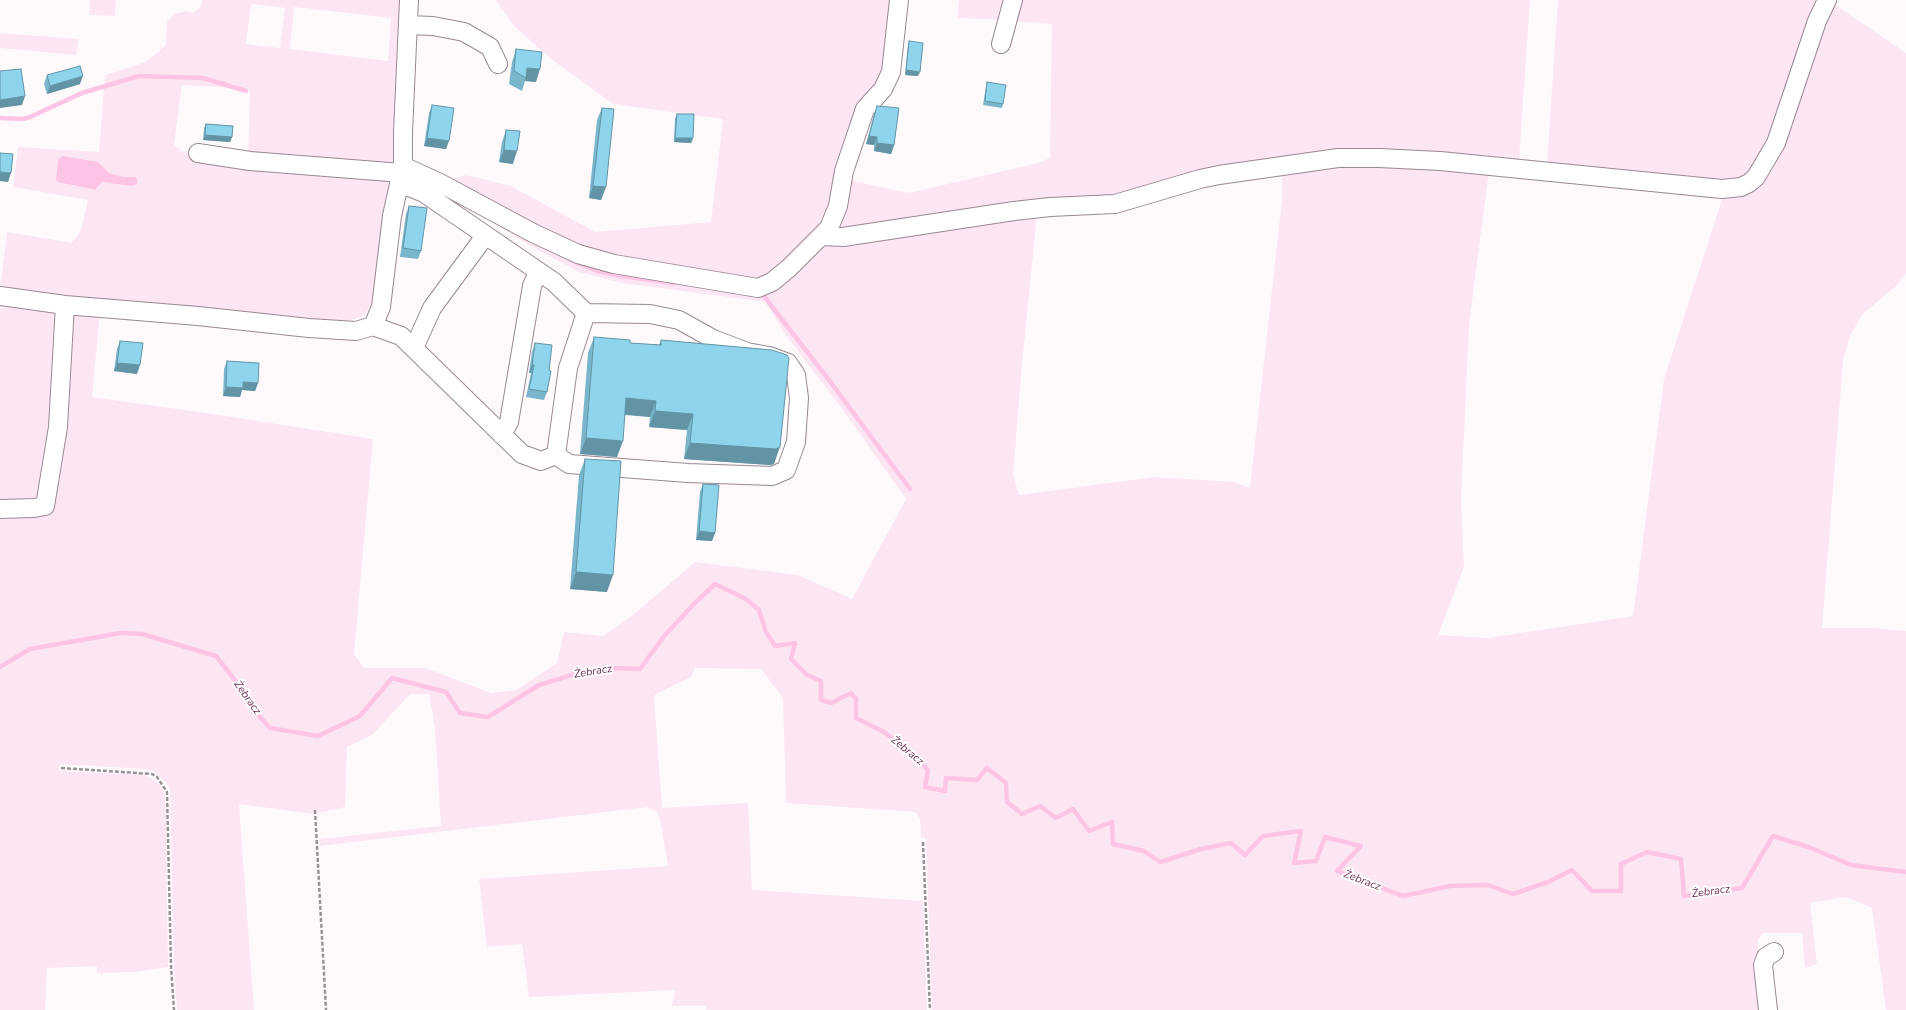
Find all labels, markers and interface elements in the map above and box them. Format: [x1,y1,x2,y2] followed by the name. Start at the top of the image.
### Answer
[573,662,613,682] water label: Żebracz
[231,678,263,718] water label: Żebracz
[888,734,926,768] water label: Żebracz
[1342,868,1382,894] water label: Żebracz
[1691,883,1731,901] water label: Żebracz

